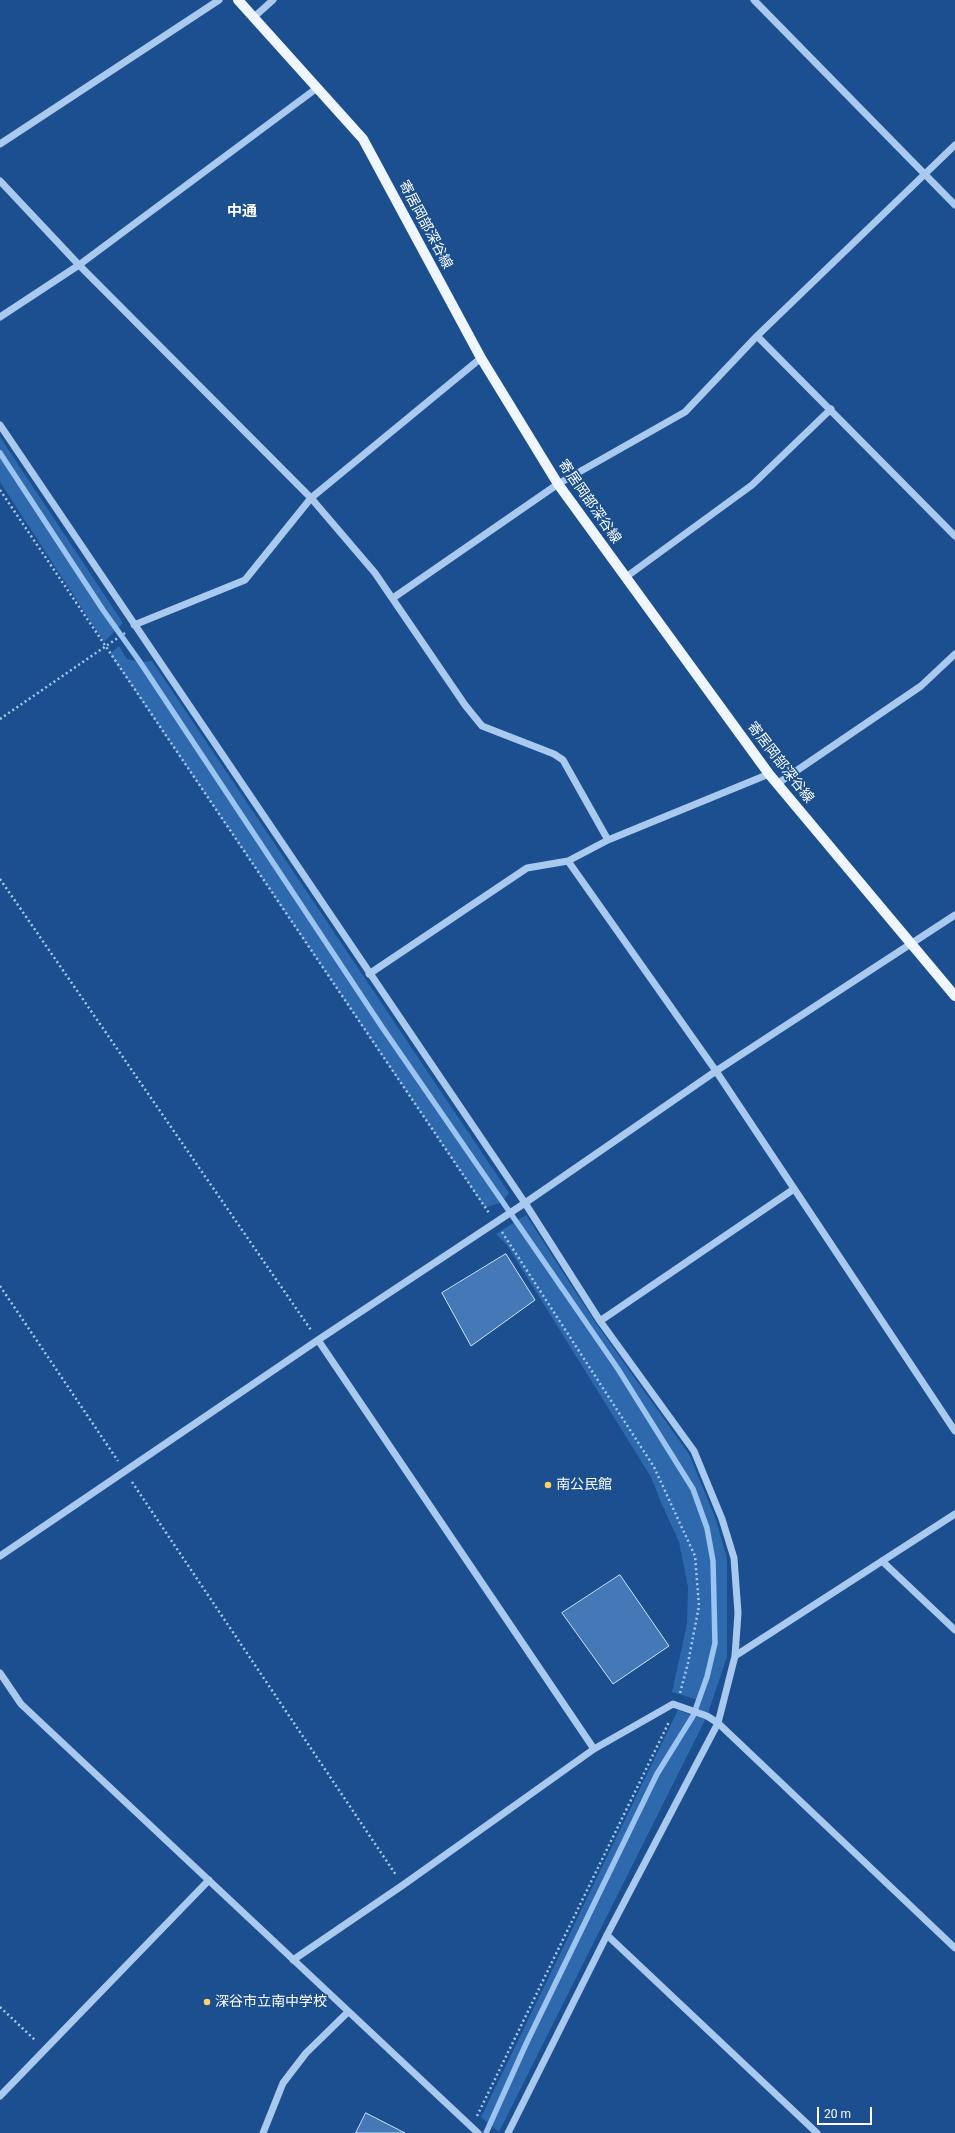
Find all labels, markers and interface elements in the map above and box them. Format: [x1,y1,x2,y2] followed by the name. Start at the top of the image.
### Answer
[395,178,455,272] street label: 寄居岡部深谷線
[227,203,257,221] district label: 中通
[554,457,624,547] street label: 寄居岡部深谷線
[743,719,817,807] street label: 寄居岡部深谷線
[556,1477,612,1493] place label: 南公民館
[543,1480,553,1490] marker: 南公民館
[215,1994,327,2010] place label: 深谷市立南中学校
[202,1997,212,2007] marker: 深谷市立南中学校
[819,2099,874,2125] scale bar
[824,2107,851,2121] text: 20 m

